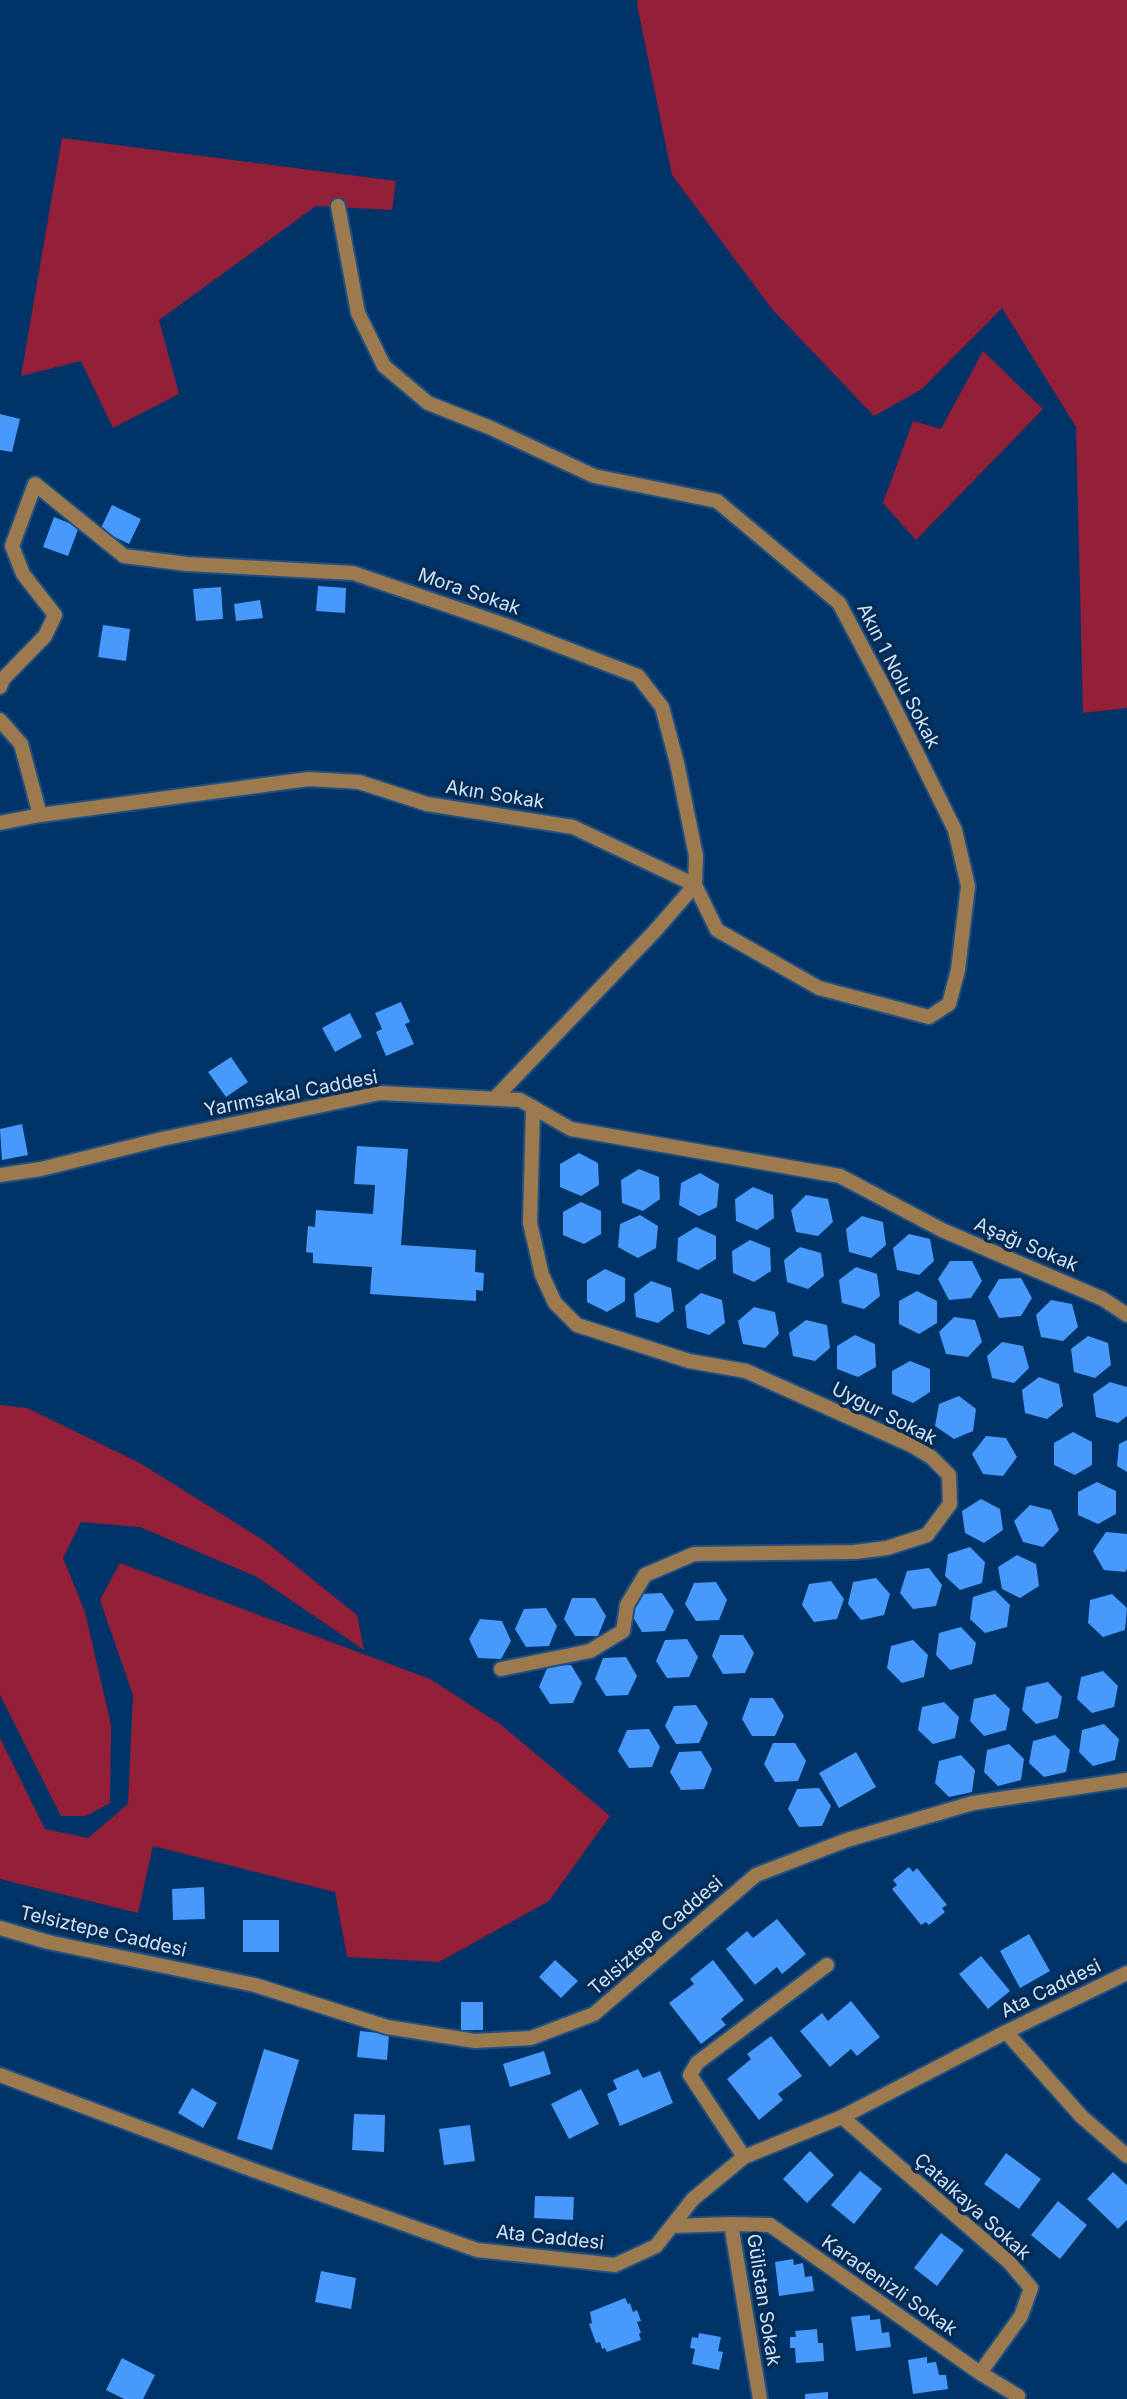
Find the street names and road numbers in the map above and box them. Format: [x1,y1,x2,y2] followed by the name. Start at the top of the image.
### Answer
[415,564,523,620] street label: Mora Sokak
[852,600,944,752] street label: Akın 1 Nolu Sokak
[444,776,546,814] street label: Akın Sokak
[202,1066,380,1122] street label: Yarımsakal Caddesi
[971,1213,1081,1277] street label: Aşağı Sokak
[828,1378,940,1450] street label: Uygur Sokak
[584,1872,728,2000] street label: Telsiztepe Caddesi
[17,1902,189,1962] street label: Telsiztepe Caddesi
[997,1955,1105,2023] street label: Ata Caddesi
[909,2149,1035,2265] street label: Çatalkaya Sokak
[495,2221,605,2255] street label: Ata Caddesi
[817,2231,961,2341] street label: Karadenizli Sokak
[741,2232,785,2368] street label: Gülistan Sokak

